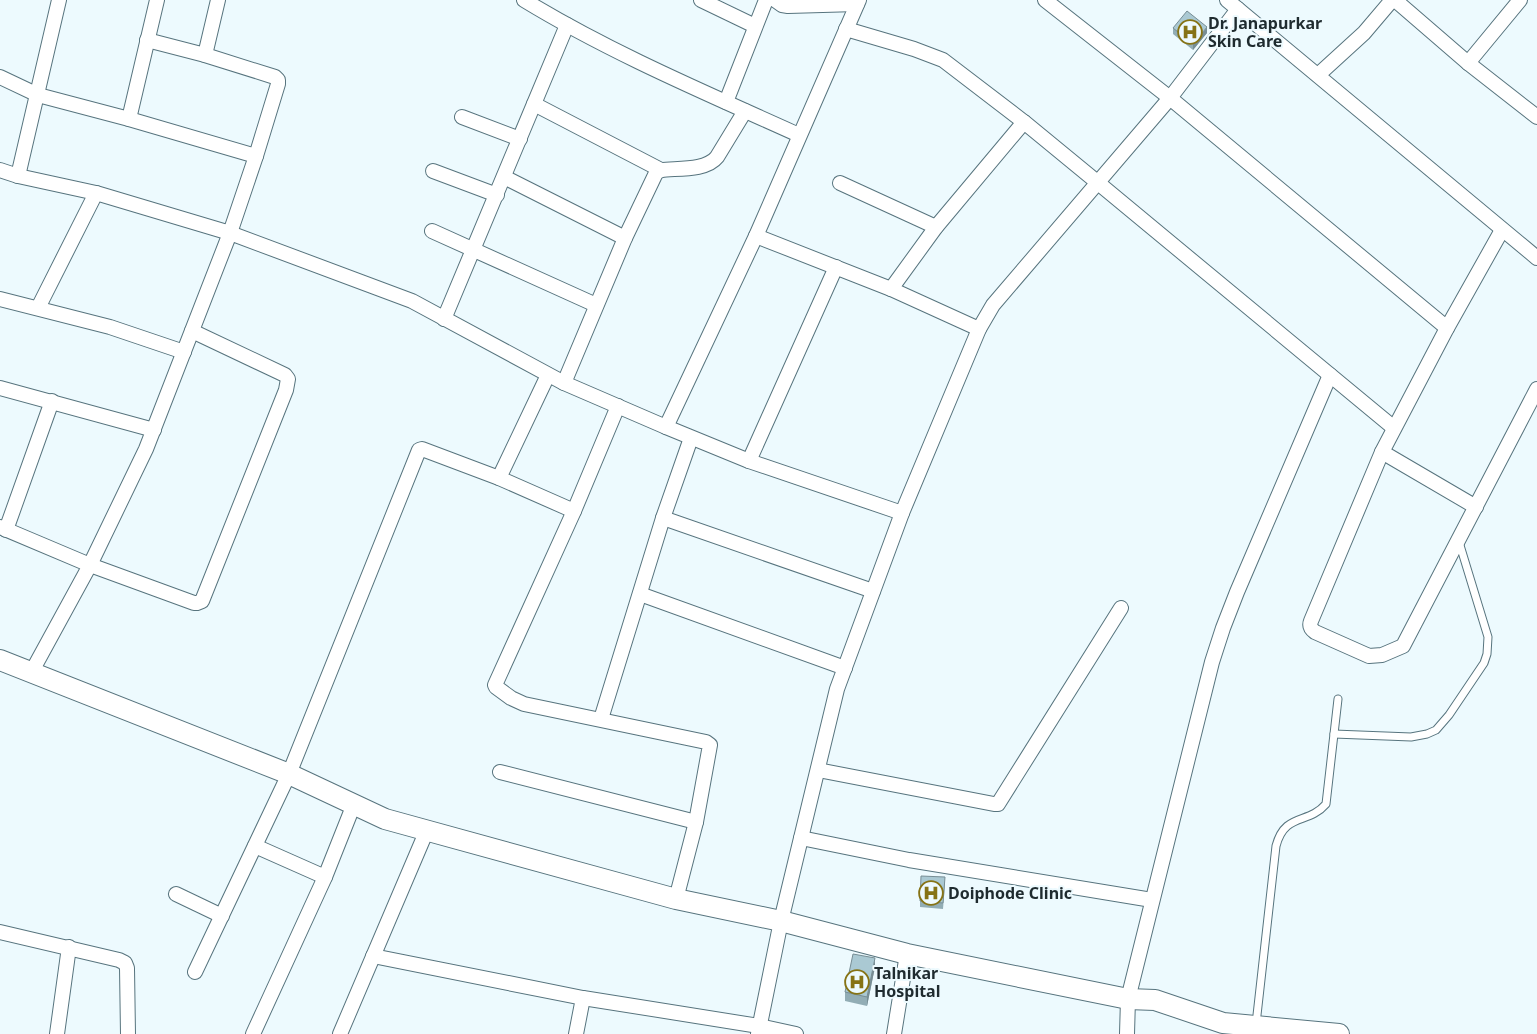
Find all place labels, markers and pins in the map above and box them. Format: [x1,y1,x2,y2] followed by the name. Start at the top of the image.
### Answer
[1208,12,1322,52] place label: Dr. Janapurkar Skin Care
[1177,19,1203,45] hospital icon: Dr. Janapurkar Skin Care
[918,880,944,906] hospital icon: Doiphode Clinic
[948,882,1072,904] place label: Doiphode Clinic
[874,962,940,1002] place label: Talnikar Hospital
[844,969,870,995] hospital icon: Talnikar Hospital

